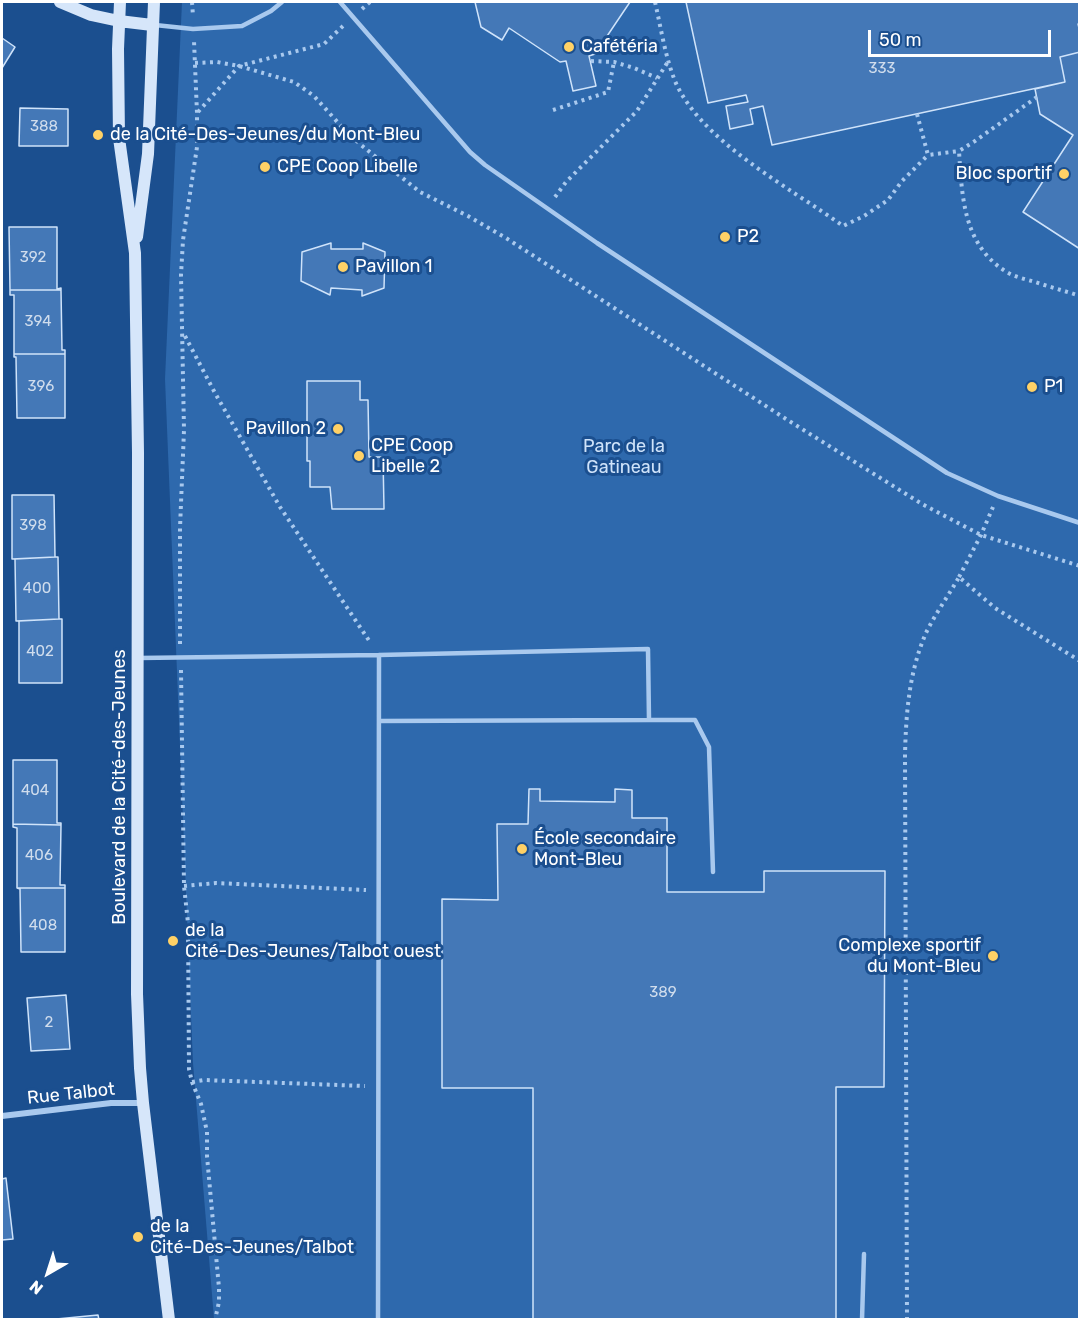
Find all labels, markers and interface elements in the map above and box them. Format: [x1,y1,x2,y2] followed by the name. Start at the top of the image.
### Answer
[871,18,1054,56] scale bar
[879,29,922,51] text: 50 m
[581,36,658,58] place label: Cafétéria
[562,40,576,54] marker: Cafétéria
[868,60,896,78] house number: 333
[30,118,58,136] house number: 388
[110,124,420,146] place label: de la Cité-Des-Jeunes/du Mont-Bleu
[91,128,105,142] marker: de la Cité-Des-Jeunes/du Mont-Bleu
[277,156,418,178] place label: CPE Coop Libelle
[258,160,272,174] marker: CPE Coop Libelle
[956,163,1052,185] place label: Bloc sportif
[1057,167,1071,181] marker: Bloc sportif
[737,226,759,248] place label: P2
[718,230,732,244] marker: P2
[20,249,46,267] house number: 392
[355,256,433,278] place label: Pavillon 1
[336,260,350,274] marker: Pavillon 1
[24,313,52,331] house number: 394
[1044,376,1063,398] place label: P1
[28,378,54,396] house number: 396
[1025,380,1039,394] marker: P1
[246,418,326,440] place label: Pavillon 2
[331,422,345,436] marker: Pavillon 2
[371,435,453,478] place label: CPE Coop Libelle 2
[583,436,665,478] park label: Parc de la Gatineau
[352,449,366,463] marker: CPE Coop Libelle 2
[19,517,47,535] house number: 398
[23,580,51,598] house number: 400
[26,643,54,661] house number: 402
[109,649,131,925] street label: Boulevard de la Cité-des-Jeunes
[21,782,49,800] house number: 404
[534,828,676,870] place label: École secondaire Mont-Bleu
[515,842,529,856] marker: École secondaire Mont-Bleu
[25,847,53,865] house number: 406
[29,917,57,935] house number: 408
[185,920,441,962] place label: de la Cité-Des-Jeunes/Talbot ouest
[166,934,180,948] marker: de la Cité-Des-Jeunes/Talbot ouest
[838,935,981,978] place label: Complexe sportif du Mont-Bleu
[986,949,1000,963] marker: Complexe sportif du Mont-Bleu
[649,984,677,1002] house number: 389
[45,1014,53,1032] house number: 2
[26,1079,116,1109] street label: Rue Talbot
[150,1216,354,1258] place label: de la Cité-Des-Jeunes/Talbot
[131,1230,145,1244] marker: de la Cité-Des-Jeunes/Talbot
[18,1243,78,1303] north arrow
[26,1276,47,1298] text: N

